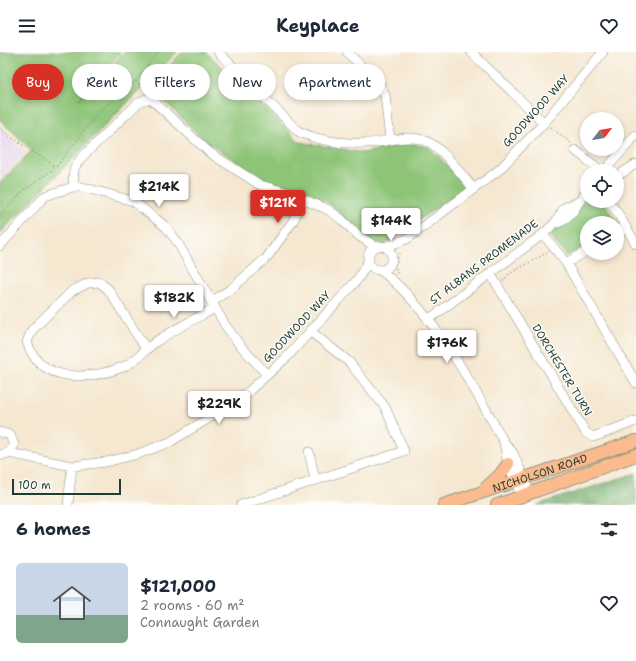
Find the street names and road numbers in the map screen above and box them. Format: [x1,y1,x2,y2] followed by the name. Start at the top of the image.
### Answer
[499,71,573,151] street label: GOODWOOD WAY
[427,216,541,308] street label: ST ALBANS PROMENADE
[260,288,334,366] street label: GOODWOOD WAY
[529,321,595,419] street label: DORCHESTER TURN
[490,450,589,496] street label: NICHOLSON ROAD

